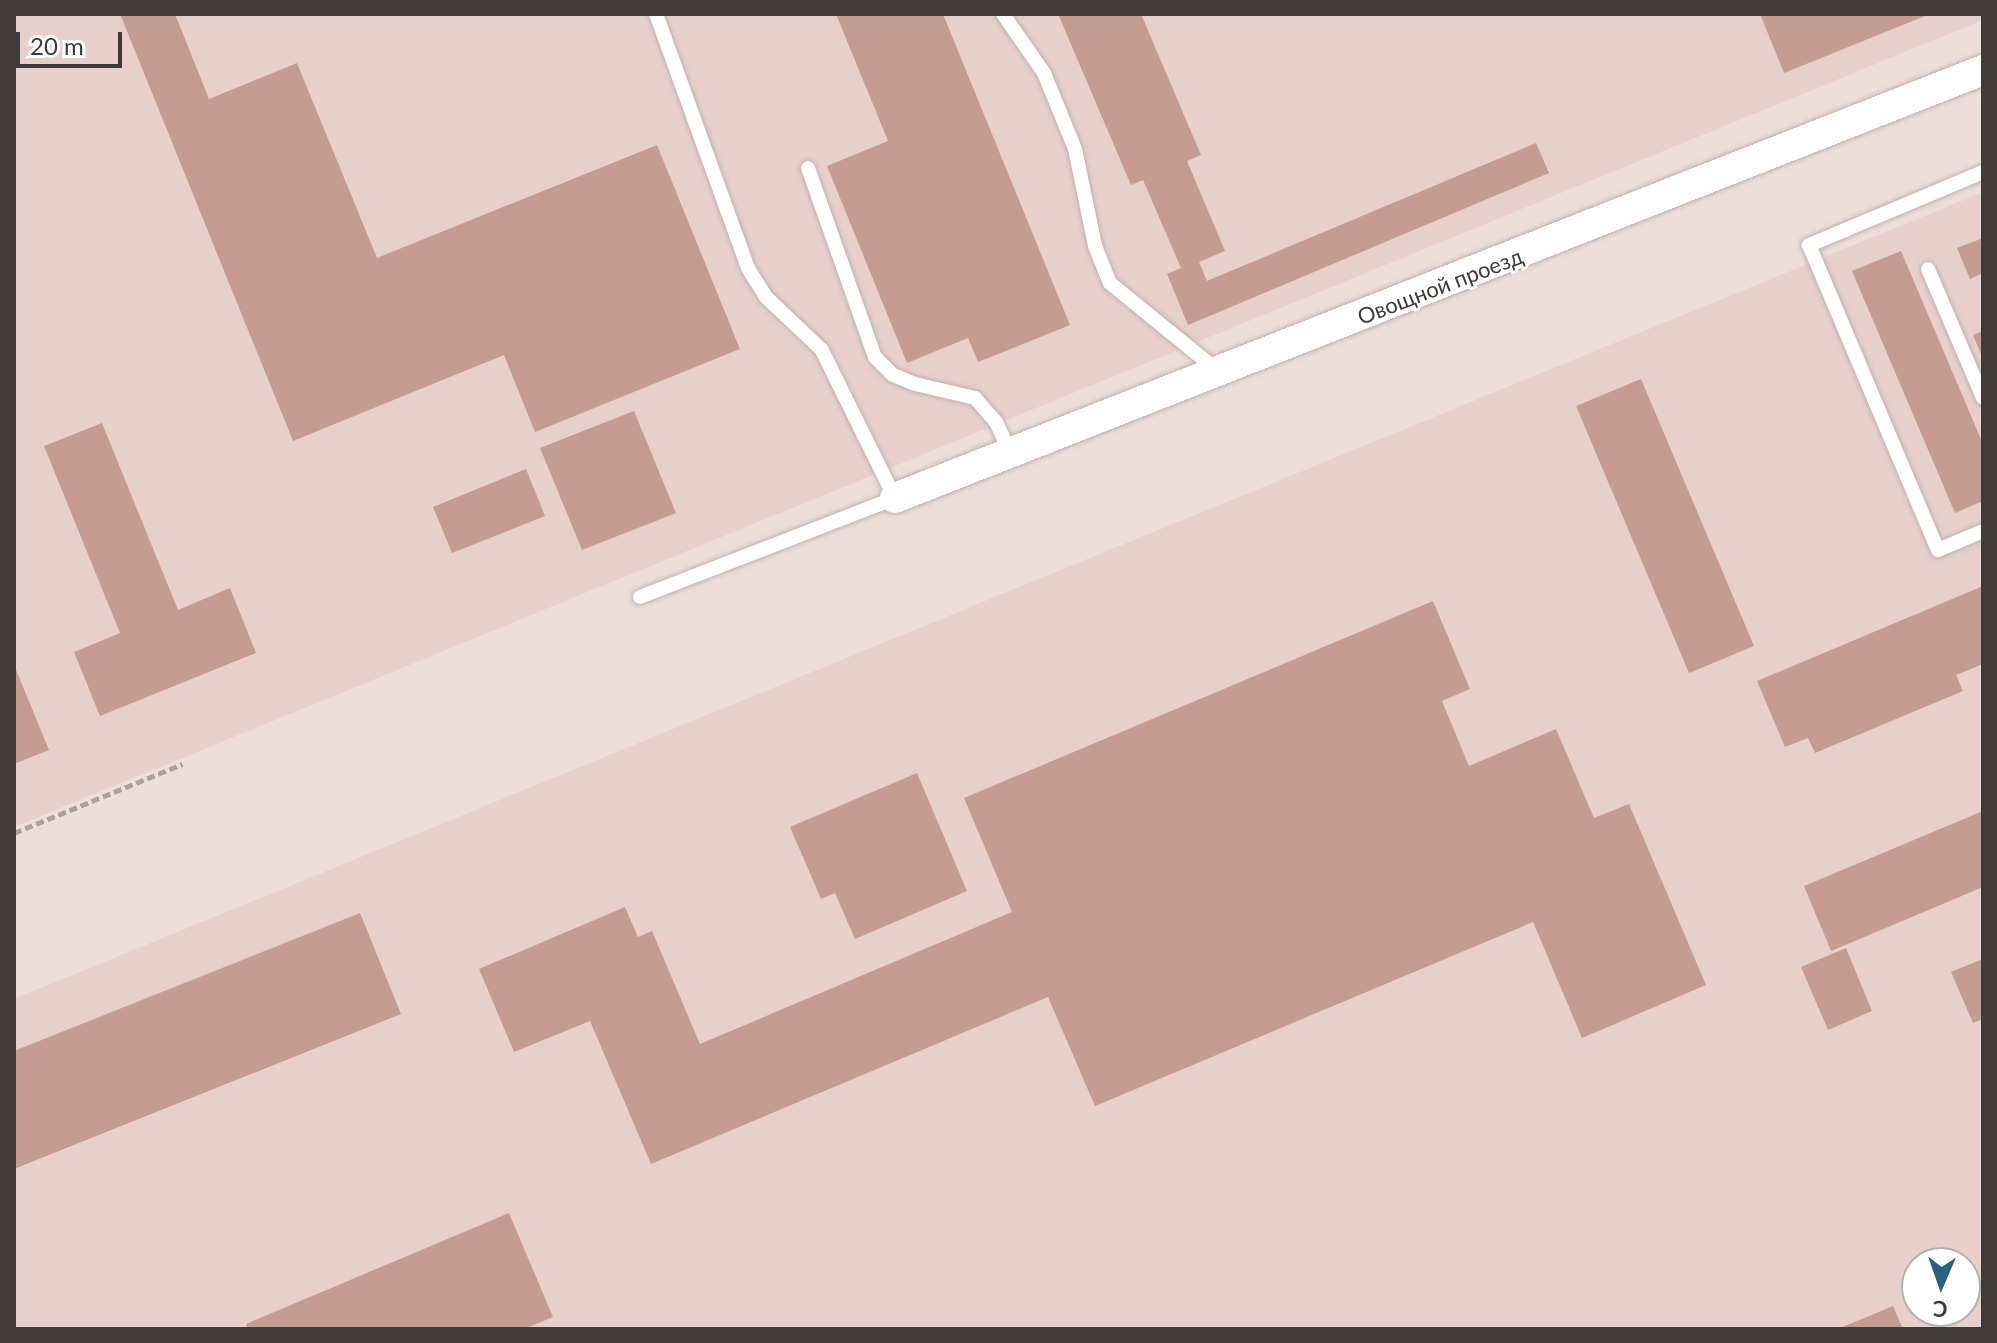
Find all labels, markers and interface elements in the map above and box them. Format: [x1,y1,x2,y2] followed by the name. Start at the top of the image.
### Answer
[20,16,126,66] scale bar
[30,31,84,60] text: 20 m
[1354,242,1526,330] street label: Овощной проезд
[1901,1247,1981,1327] north arrow
[1932,1296,1948,1323] text: С

